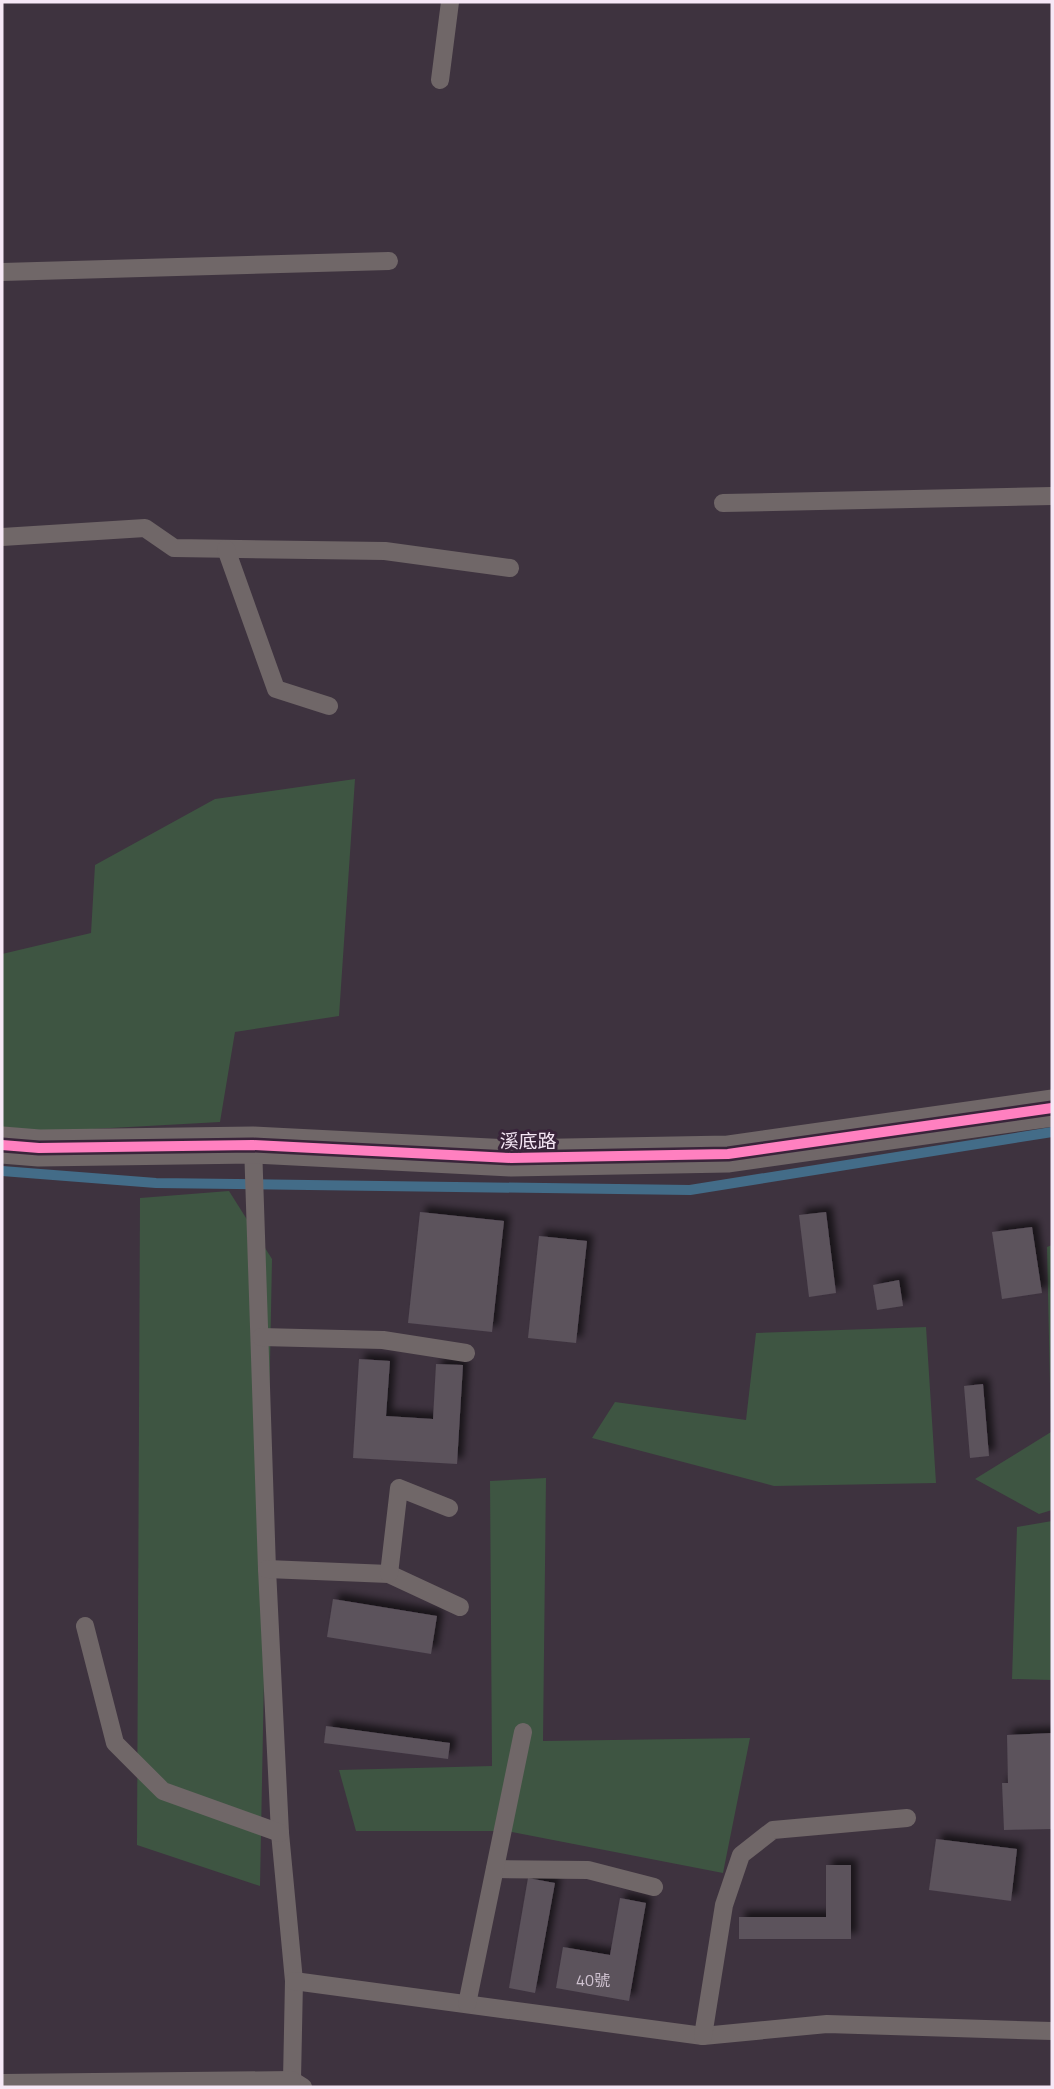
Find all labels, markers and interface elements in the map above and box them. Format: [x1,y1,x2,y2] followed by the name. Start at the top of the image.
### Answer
[499,1126,557,1155] street label: 溪底路
[576,1968,610,1992] house number: 40號

